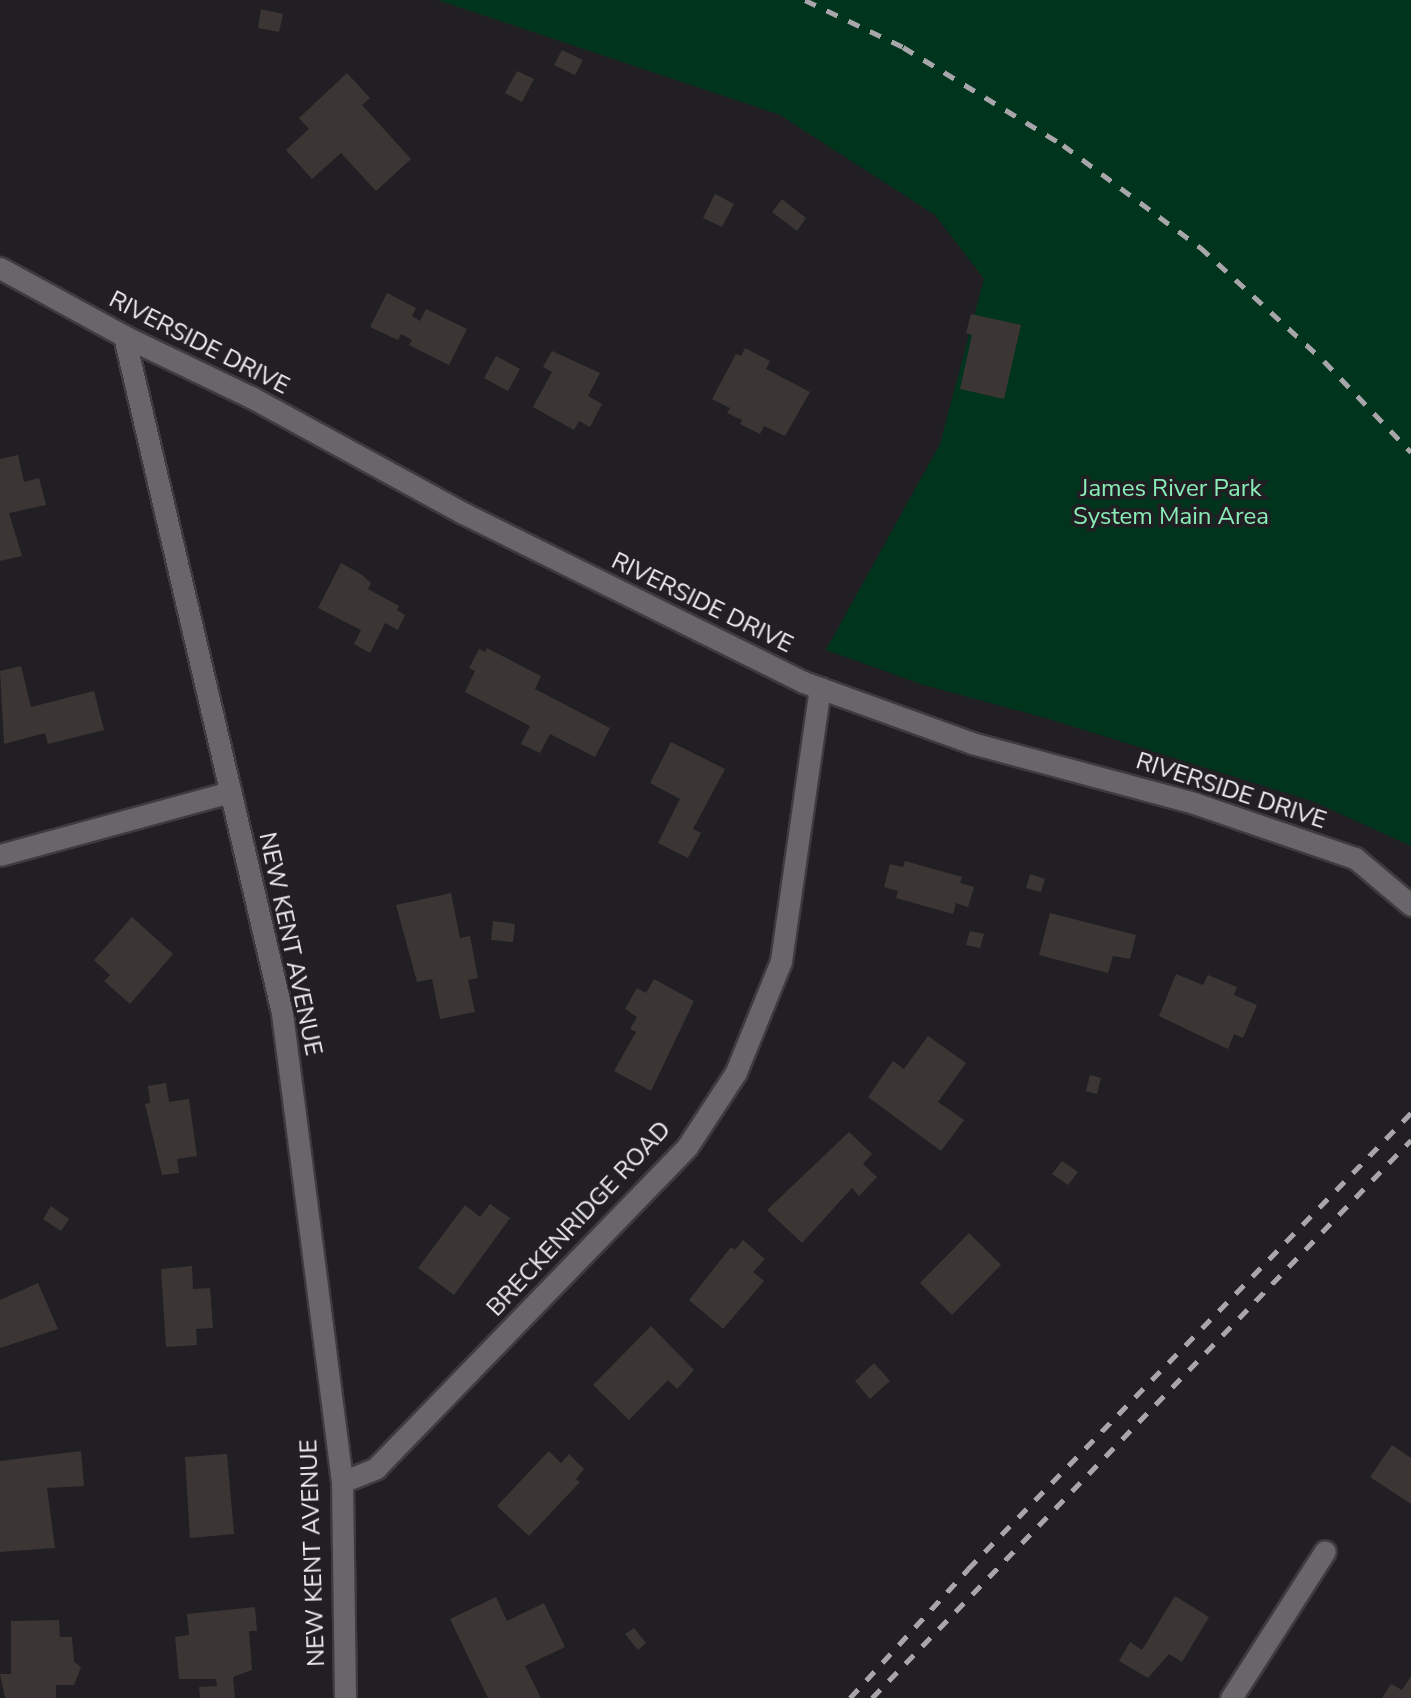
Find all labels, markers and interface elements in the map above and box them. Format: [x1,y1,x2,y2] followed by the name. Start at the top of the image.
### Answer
[104,285,294,401] street label: RIVERSIDE DRIVE
[1073,475,1269,531] park label: James River Park System Main Area
[607,547,797,659] street label: RIVERSIDE DRIVE
[1132,747,1330,835] street label: RIVERSIDE DRIVE
[252,830,328,1058] street label: NEW KENT AVENUE
[481,1116,677,1322] street label: BRECKENRIDGE ROAD
[295,1439,331,1667] street label: NEW KENT AVENUE

